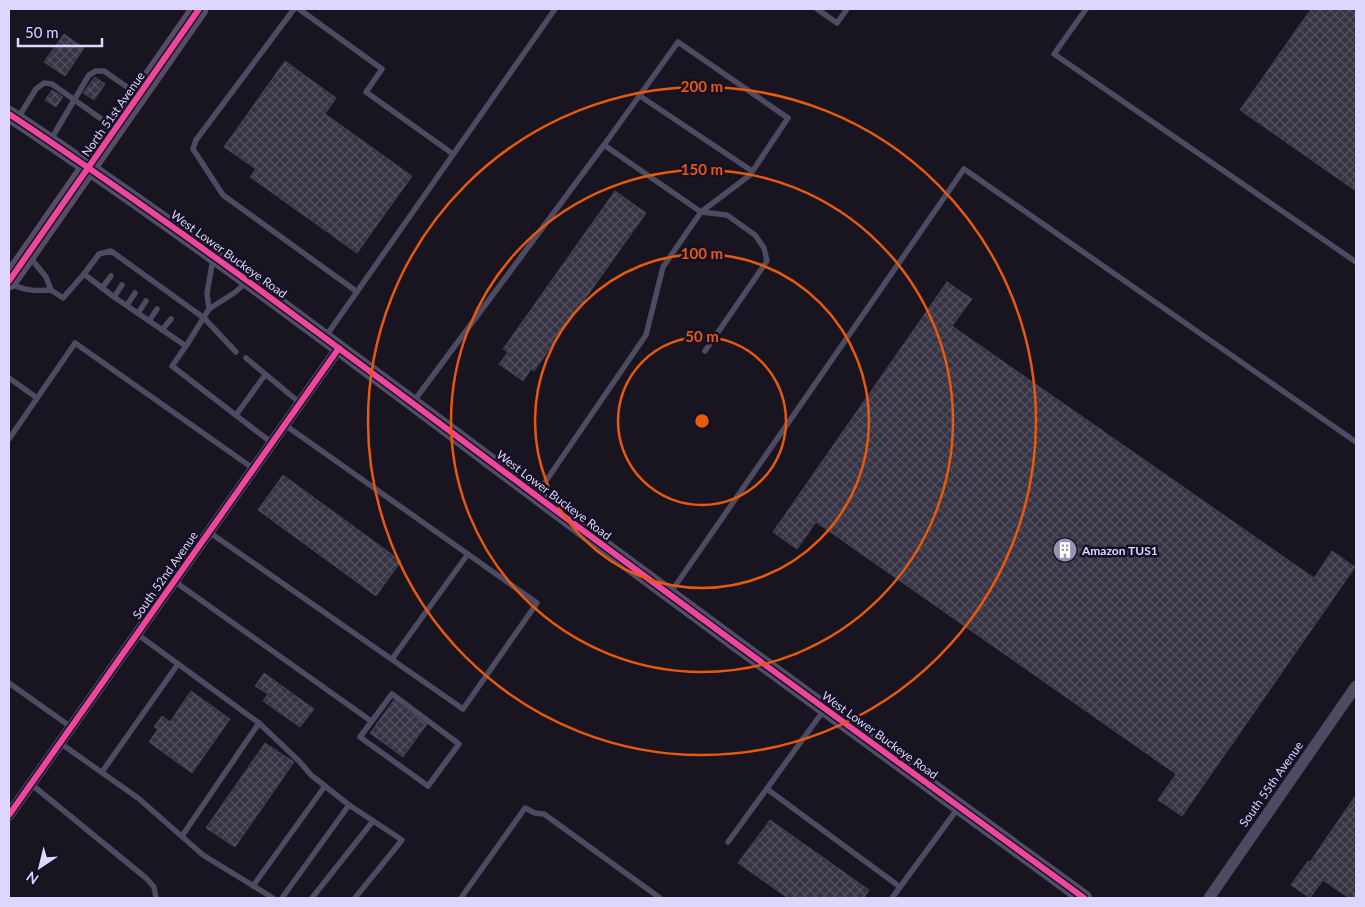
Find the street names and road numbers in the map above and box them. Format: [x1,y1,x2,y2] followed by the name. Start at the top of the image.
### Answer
[78,69,148,159] street label: North 51st Avenue
[168,207,290,301] street label: West Lower Buckeye Road
[494,447,614,543] street label: West Lower Buckeye Road
[129,528,201,622] street label: South 52nd Avenue
[819,688,941,782] street label: West Lower Buckeye Road
[1236,738,1306,830] street label: South 55th Avenue

